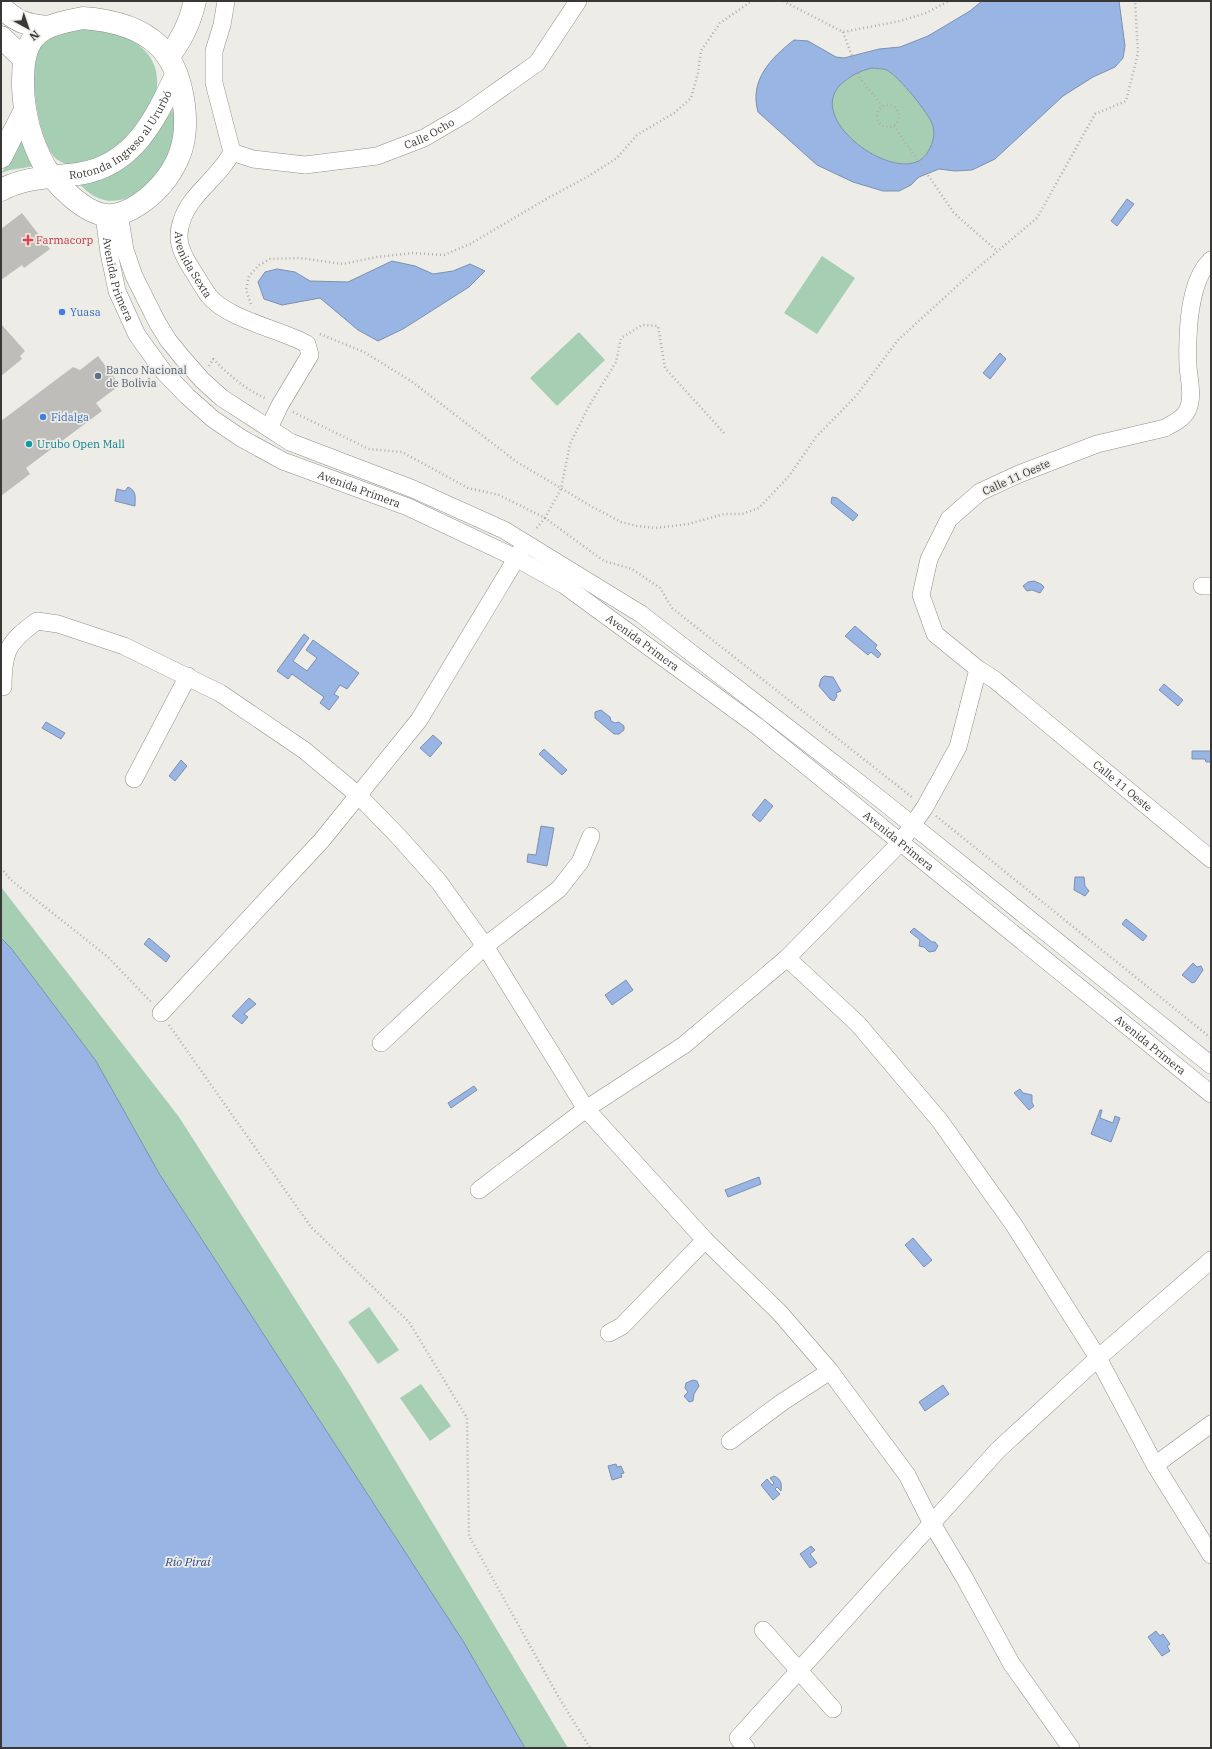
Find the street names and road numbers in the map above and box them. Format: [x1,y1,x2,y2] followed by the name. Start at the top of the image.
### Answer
[68,88,175,182] street label: Rotonda Ingreso al Ururbó
[402,115,457,152] street label: Calle Ocho
[172,231,215,301] street label: Avenida Sexta
[100,236,137,323] street label: Avenida Primera
[980,456,1052,498] street label: Calle 11 Oeste
[316,467,402,511] street label: Avenida Primera
[603,611,682,674] street label: Avenida Primera
[1090,757,1155,814] street label: Calle 11 Oeste
[860,808,937,874] street label: Avenida Primera
[1112,1012,1189,1078] street label: Avenida Primera

